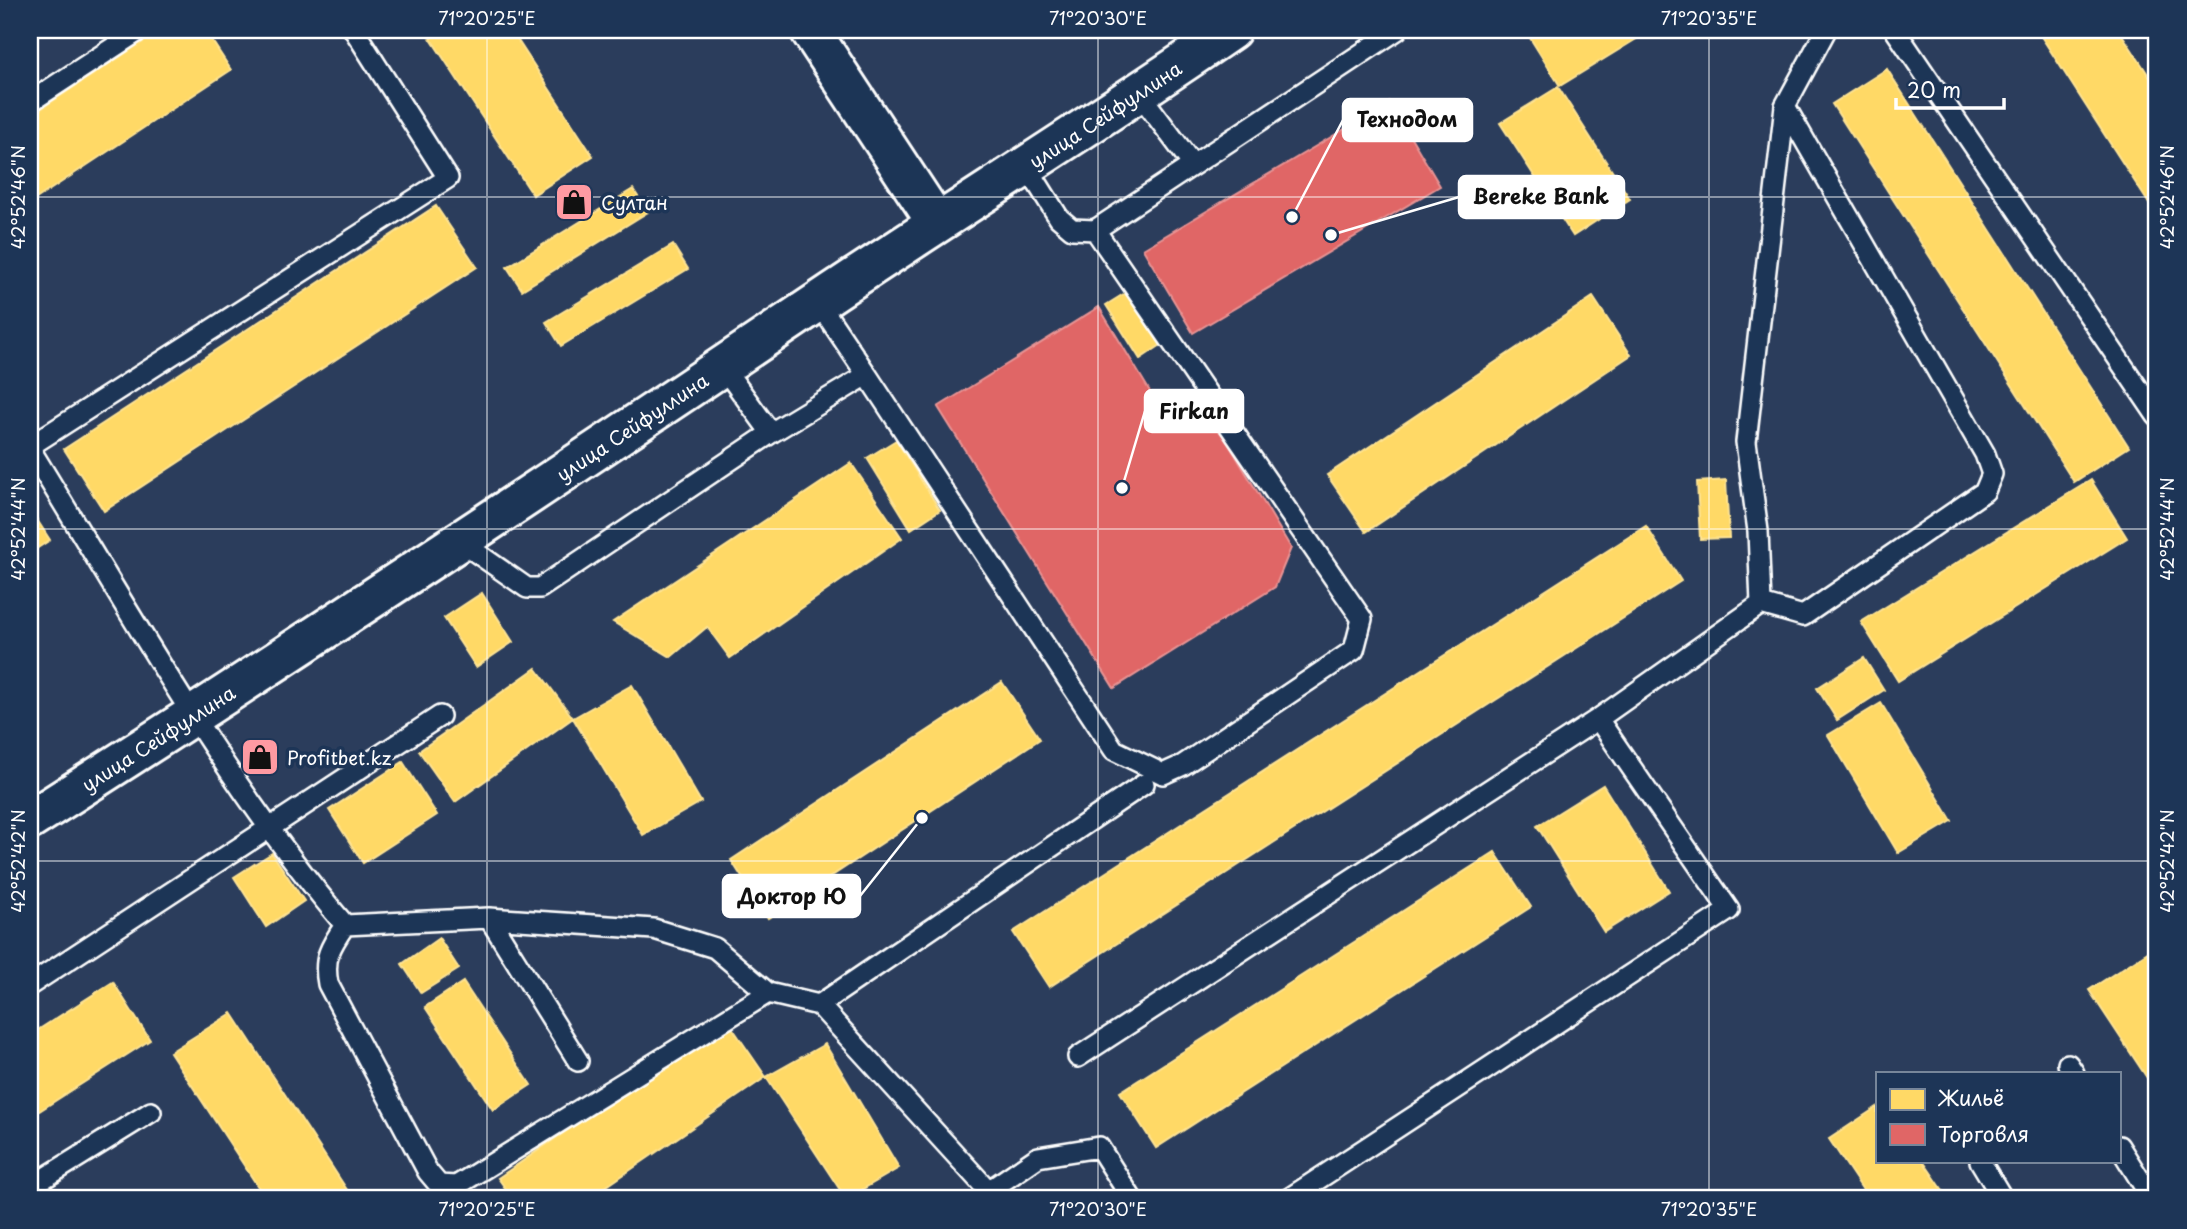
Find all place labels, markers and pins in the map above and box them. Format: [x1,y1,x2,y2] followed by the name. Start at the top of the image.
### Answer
[1343,99,1472,141] callout: Технодом
[1459,176,1624,218] callout: Bereke Bank
[553,181,595,223] shop icon: Султан
[601,188,668,216] place label: Султан
[1145,390,1243,432] callout: Firkan
[239,736,281,778] shop icon: Profitbet.kz
[287,743,392,771] place label: Profitbet.kz
[723,875,860,917] callout: Доктор Ю

